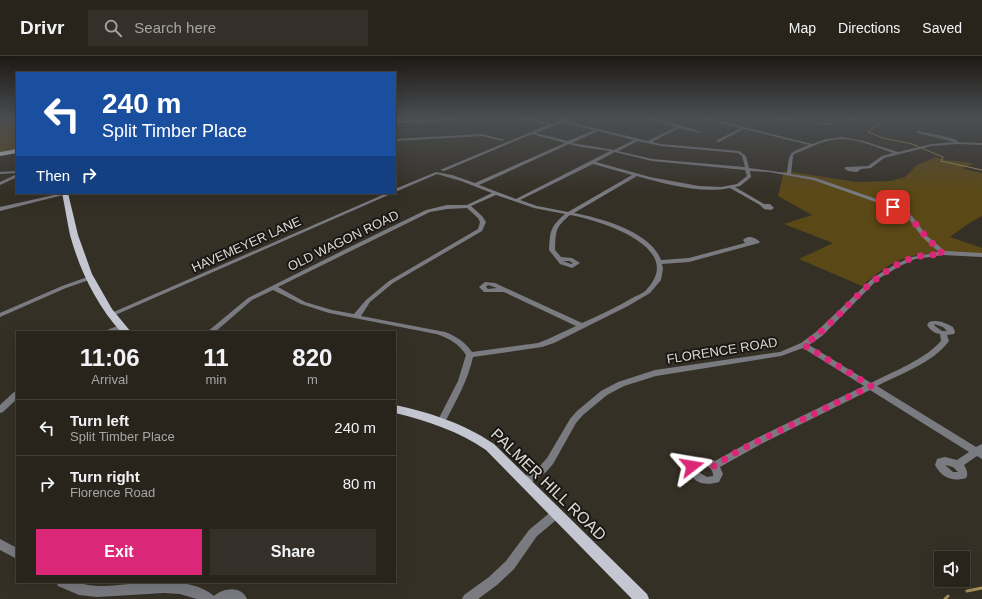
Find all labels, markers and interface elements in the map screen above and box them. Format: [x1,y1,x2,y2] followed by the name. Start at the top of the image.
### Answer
[88,10,368,46] search box
[20,17,64,38] text: Drivr
[102,17,124,39] icon: search
[134,19,216,36] text: Search here
[789,20,816,36] text: Map
[838,20,900,36] text: Directions
[922,20,962,36] text: Saved
[36,88,88,140] icon: left
[102,88,181,119] text: 240 m
[102,121,247,141] text: Split Timber Place
[78,164,100,186] icon: right
[36,167,70,184] text: Then
[876,190,910,224] pin
[882,196,904,218] icon: arrive
[285,207,401,274] street label: OLD WAGON ROAD
[189,213,304,275] street label: HAVEMEYER LANE
[666,334,779,367] street label: FLORENCE ROAD
[80,344,140,371] text: 11:06
[203,344,229,371] text: 11
[292,344,332,371] text: 820
[91,372,128,387] text: Arrival
[206,372,226,387] text: min
[307,372,318,387] text: m
[70,412,129,429] text: Turn left
[36,417,58,439] icon: left
[334,419,376,436] text: 240 m
[488,425,610,544] street label: PALMER HILL ROAD
[70,429,175,444] text: Split Timber Place
[671,445,713,487] position arrow
[70,468,140,485] text: Turn right
[36,473,58,495] icon: right
[343,475,376,492] text: 80 m
[70,485,155,500] text: Florence Road
[36,529,202,575] button: Exit
[210,529,376,575] button: Share
[934,551,970,587] map controls
[934,551,970,587] button: sound

